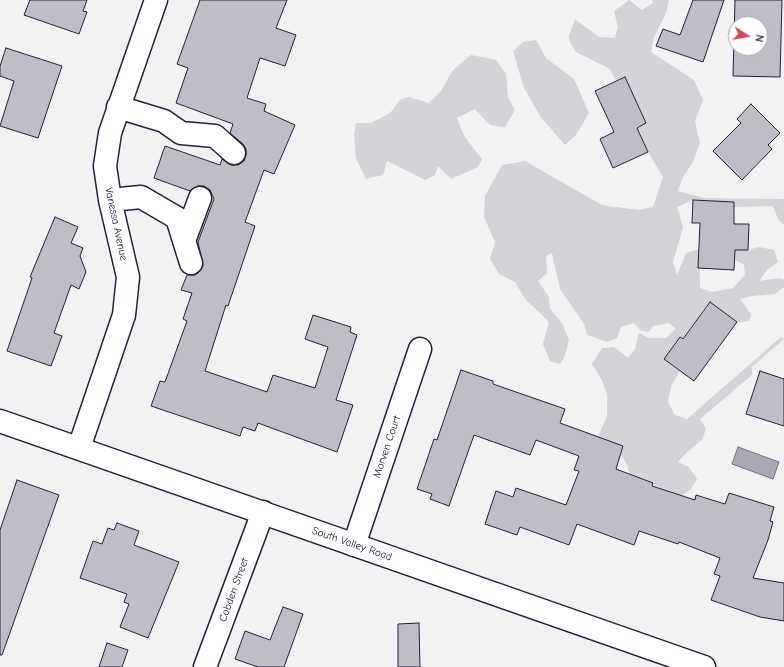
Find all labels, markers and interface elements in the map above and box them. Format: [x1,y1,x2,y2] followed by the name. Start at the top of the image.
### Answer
[728,16,768,56] north arrow
[752,33,766,43] text: N
[102,186,130,262] street label: Vanessa Avenue
[370,414,404,480] street label: Morven Court
[310,524,394,564] street label: South Valley Road
[216,556,252,624] street label: Cobden Street

